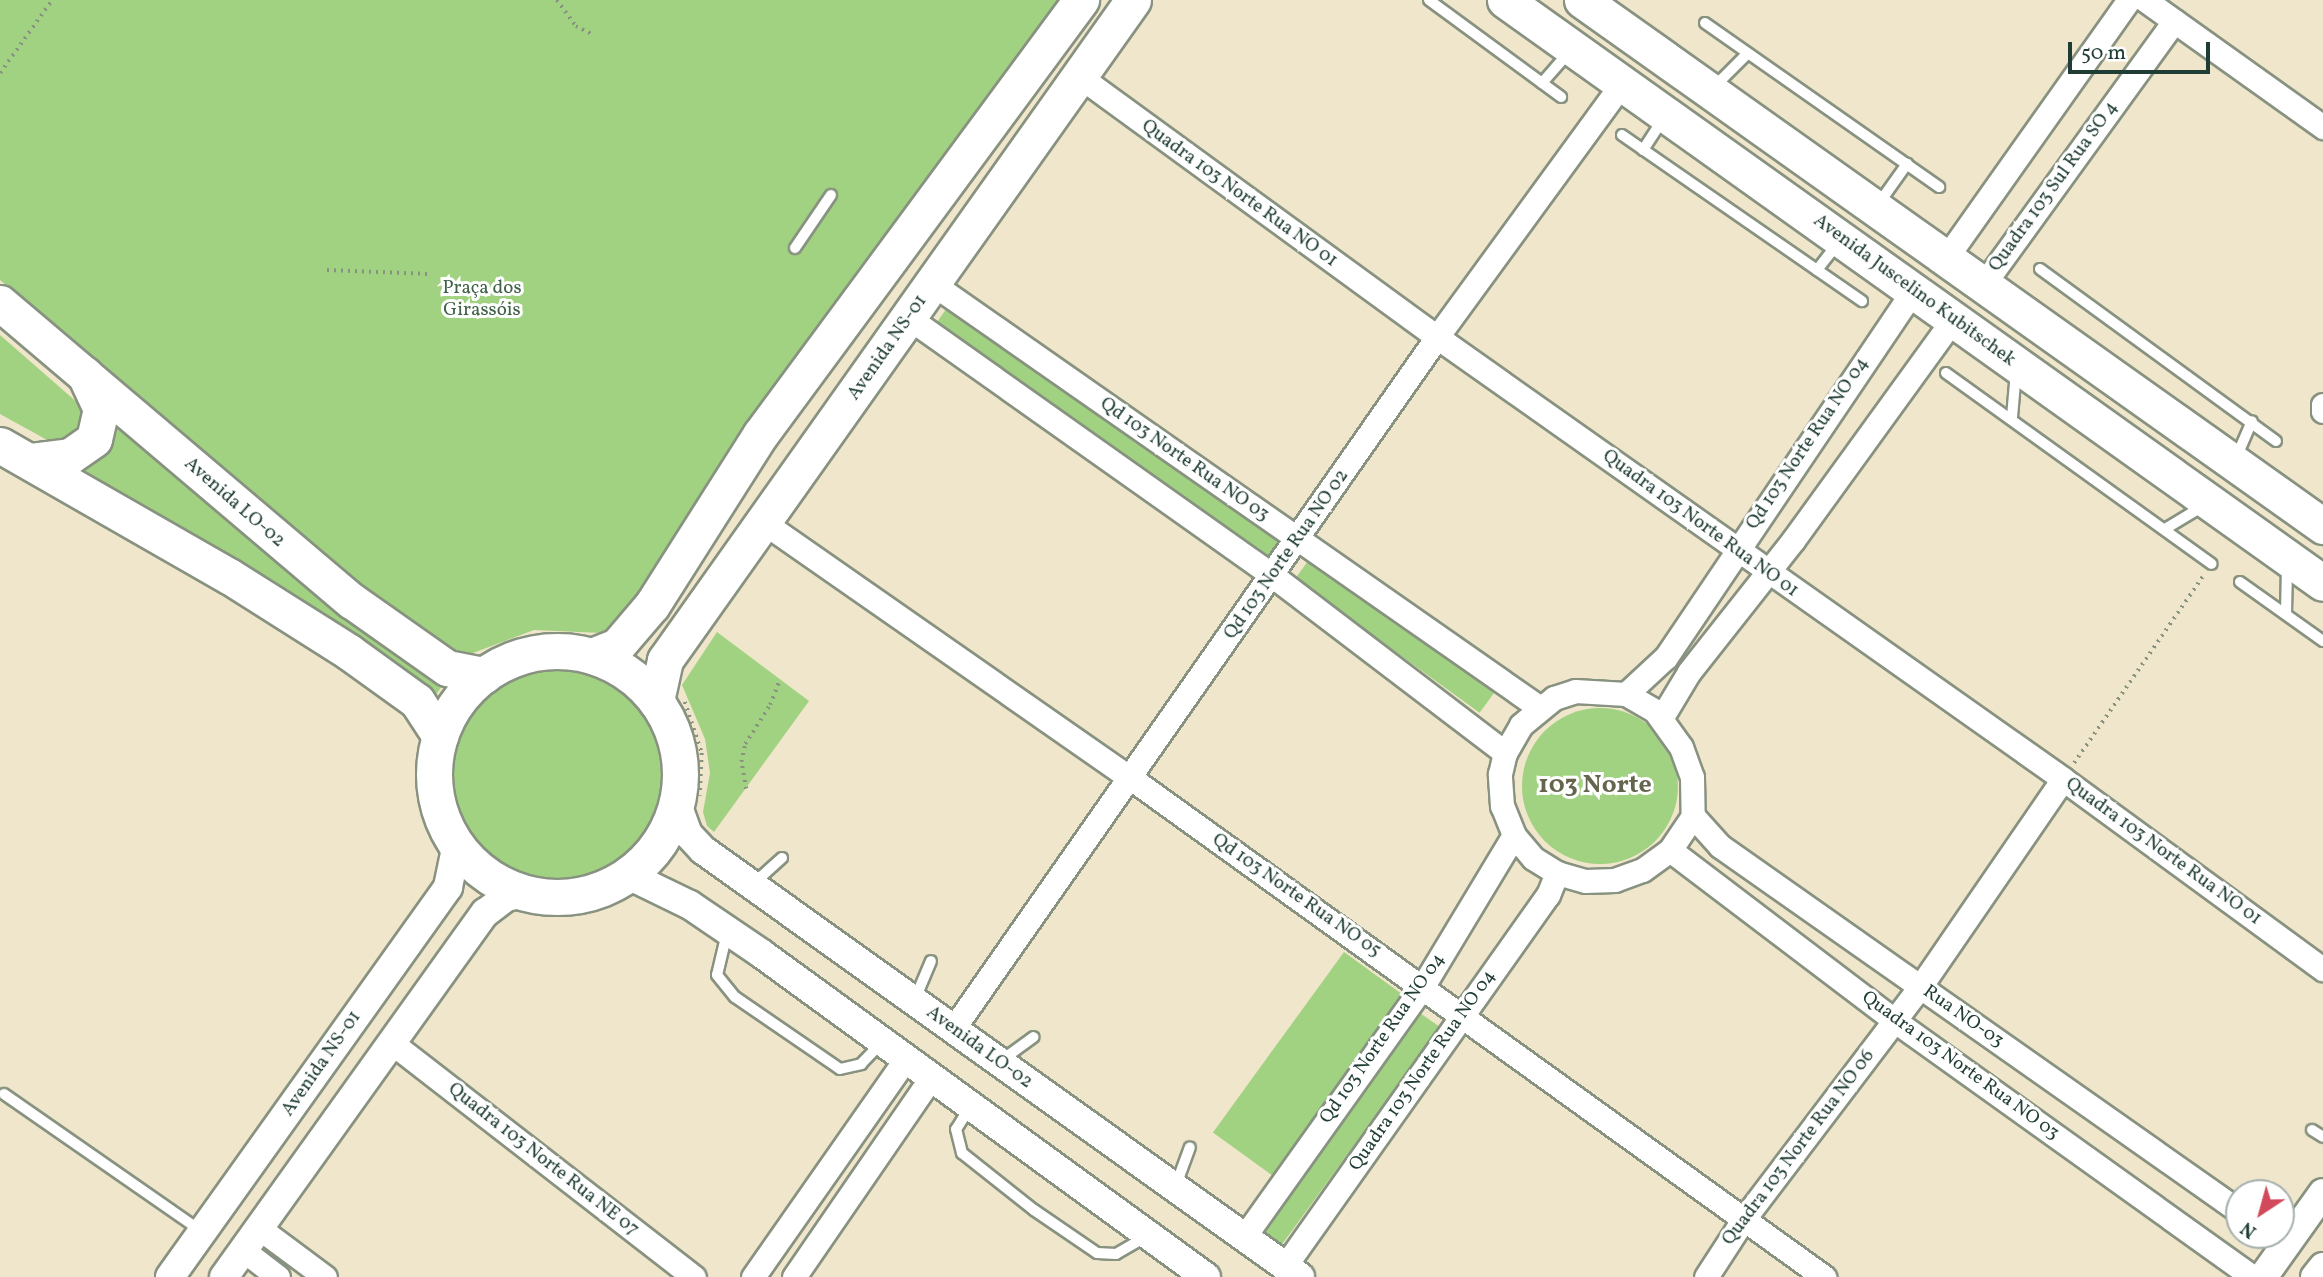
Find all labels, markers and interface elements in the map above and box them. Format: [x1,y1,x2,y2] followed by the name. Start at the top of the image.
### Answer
[2071,28,2213,72] scale bar
[2081,39,2126,68] text: 50 m
[1985,97,2123,277] street label: Quadra 103 Sul Rua SO 4
[1136,115,1342,273] street label: Quadra 103 Norte Rua NO 01
[1808,210,2020,372] street label: Avenida Juscelino Kubitschek
[442,278,522,322] park label: Praça dos Girassóis
[843,291,933,405] street label: Avenida NS-01
[1742,354,1874,534] street label: Qd 103 Norte Rua NO 04
[1095,393,1273,527] street label: Qd 103 Norte Rua NO 03
[1597,445,1803,603] street label: Quadra 103 Norte Rua NO 01
[179,453,289,553] street label: Avenida LO-02
[1220,466,1354,644] street label: Qd 103 Norte Rua NO 02
[1538,770,1652,802] district label: 103 Norte
[2060,773,2266,931] street label: Quadra 103 Norte Rua NO 01
[1207,829,1385,963] street label: Qd 103 Norte Rua NO 05
[1316,949,1450,1129] street label: Qd 103 Norte Rua NO 04
[1345,966,1501,1176] street label: Quadra 103 Norte Rua NO 04
[1918,981,2008,1053] street label: Rua NO-03
[1857,987,2063,1145] street label: Quadra 103 Norte Rua NO 03
[921,1002,1037,1094] street label: Avenida LO-02
[277,1007,367,1121] street label: Avenida NS-01
[1718,1046,1880,1250] street label: Quadra 103 Norte Rua NO 06
[443,1078,643,1242] street label: Quadra 103 Norte Rua NE 07
[2225,1179,2295,1249] north arrow
[2236,1215,2262,1244] text: N

